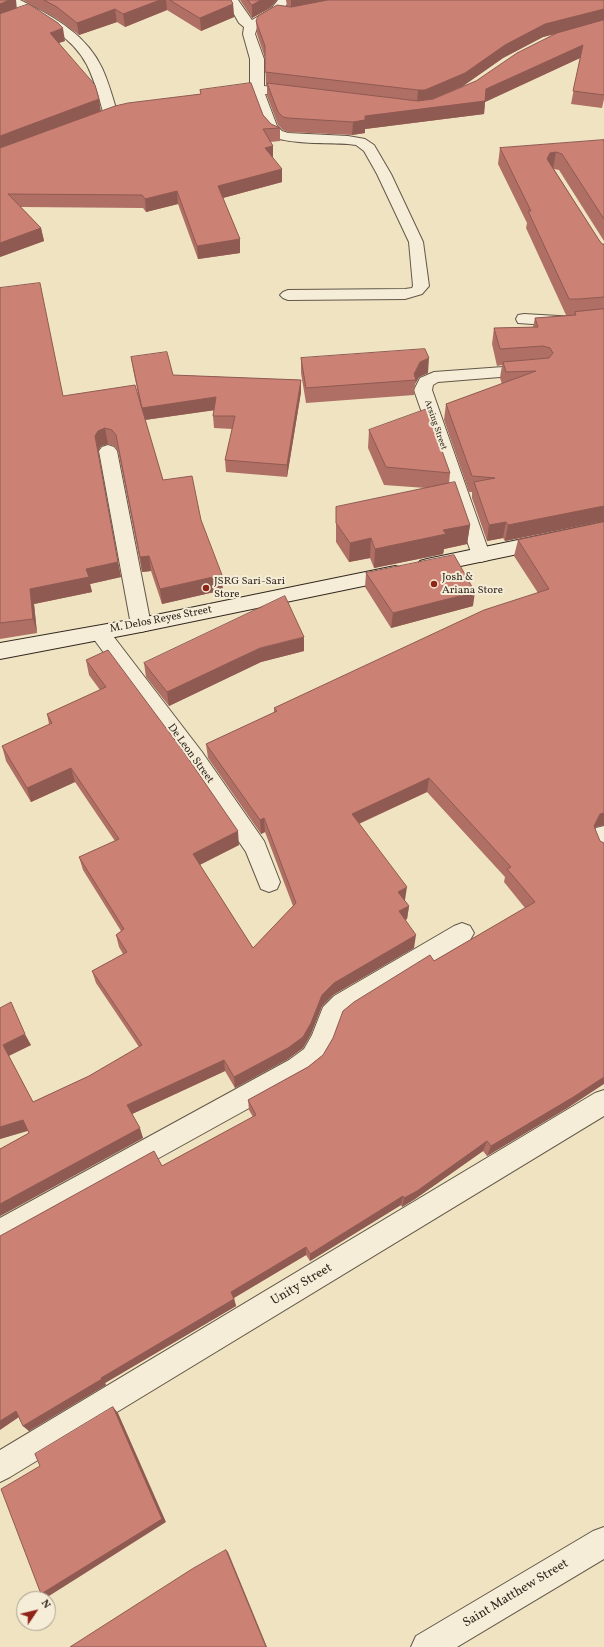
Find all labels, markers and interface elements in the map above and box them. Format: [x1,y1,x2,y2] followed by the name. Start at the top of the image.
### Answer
[421,399,449,451] street label: Arsing Street
[442,571,503,597] place label: Josh & Ariana Store
[214,575,285,601] place label: JSRG Sari-Sari Store
[429,579,439,589] marker: Josh & Ariana Store
[201,583,211,593] marker: JSRG Sari-Sari Store
[109,604,213,636] street label: M. Delos Reyes Street
[164,722,216,786] street label: De Leon Street
[269,1261,335,1309] street label: Unity Street
[460,1556,572,1632] street label: Saint Matthew Street
[16,1591,56,1631] north arrow
[37,1597,54,1612] text: N

